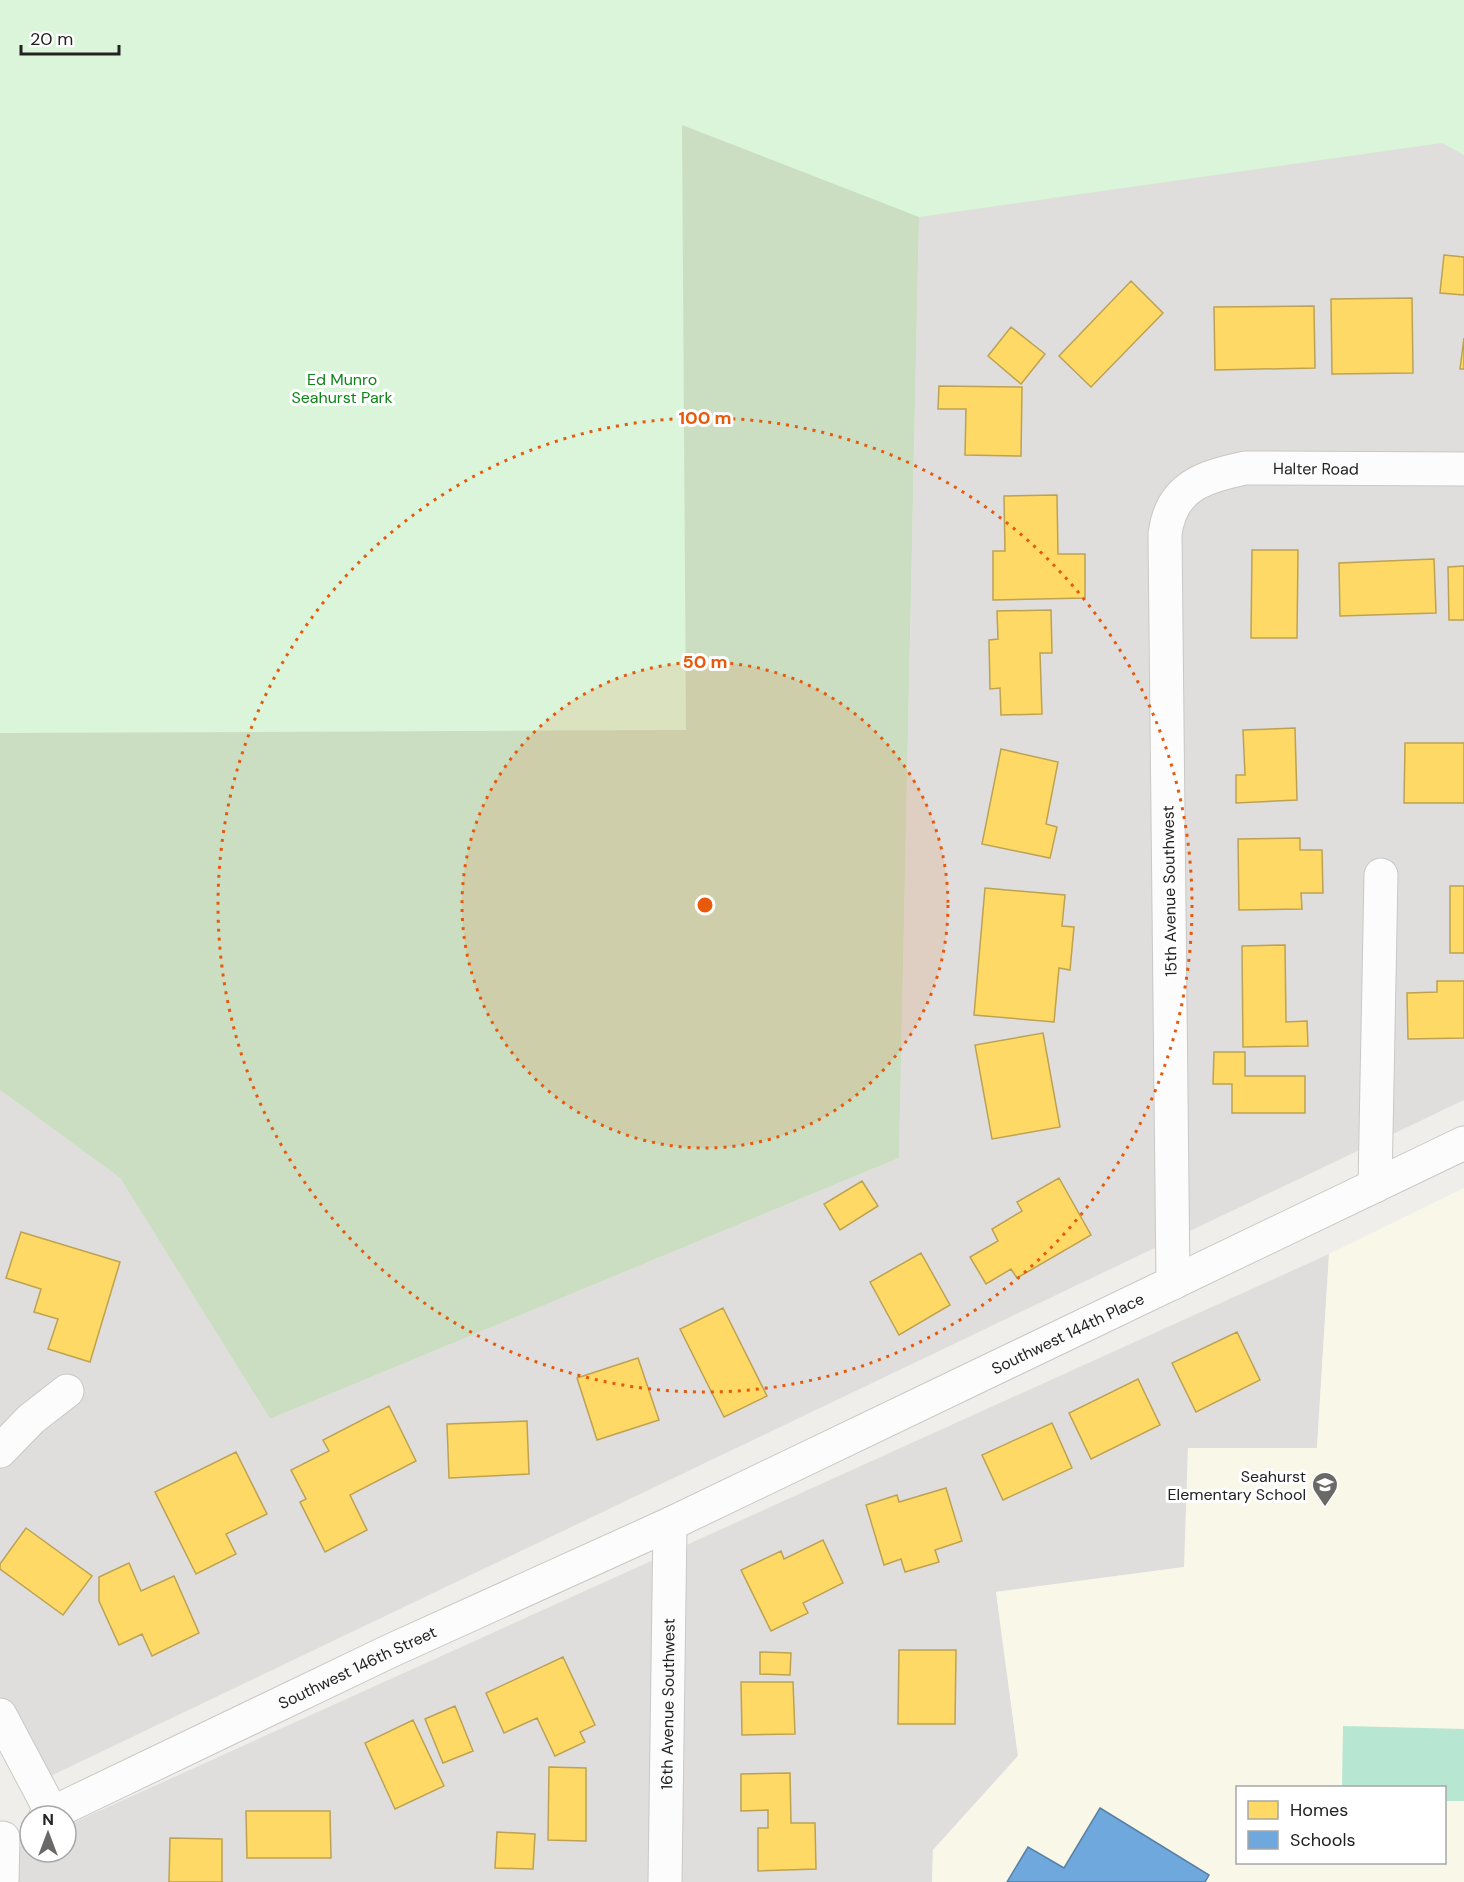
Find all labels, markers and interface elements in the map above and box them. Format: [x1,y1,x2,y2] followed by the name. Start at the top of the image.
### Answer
[21,18,118,56] scale bar
[30,27,73,51] text: 20 m
[291,369,393,408] park label: Ed Munro Seahurst Park
[678,406,732,430] text: 100 m
[1273,458,1359,480] street label: Halter Road
[682,650,728,674] text: 50 m
[1158,805,1181,977] street label: 15th Avenue Southwest
[695,895,715,915] centre of rings
[988,1288,1148,1379] street label: Southwest 144th Place
[1168,1466,1306,1505] place label: Seahurst Elementary School
[1310,1470,1340,1508] school or university icon: Seahurst Elementary School
[656,1618,680,1790] street label: 16th Avenue Southwest
[275,1621,440,1714] street label: Southwest 146th Street
[1236,1786,1446,1864] legend
[1290,1798,1348,1822] text: Homes
[18,1804,78,1864] north arrow
[42,1809,54,1830] text: N
[1290,1828,1355,1852] text: Schools

